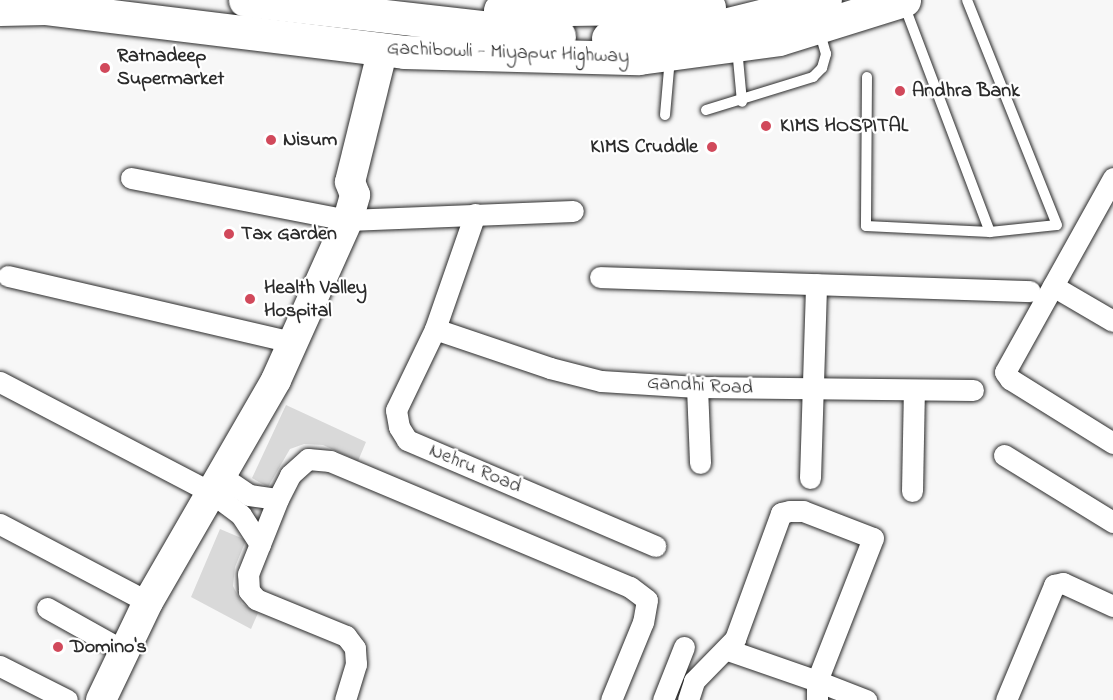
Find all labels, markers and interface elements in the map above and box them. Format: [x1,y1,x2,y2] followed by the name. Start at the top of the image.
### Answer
[386,37,630,69] street label: Gachibowli - Miyapur Highway
[117,45,224,92] place label: Ratnadeep Supermarket
[98,61,112,75] marker: Ratnadeep Supermarket
[912,79,1020,103] place label: Andhra Bank
[893,84,907,98] marker: Andhra Bank
[780,114,908,138] place label: KIMS HOSPITAL
[757,117,775,135] marker: KIMS HOSPITAL
[283,128,337,152] place label: Nisum
[264,133,278,147] marker: Nisum
[590,135,698,159] place label: KIMS Cruddle
[703,138,721,156] marker: KIMS Cruddle
[241,222,337,246] place label: Tax Garden
[222,227,236,241] marker: Tax Garden
[264,276,367,323] place label: Health Valley Hospital
[241,290,259,308] marker: Health Valley Hospital
[646,371,754,401] street label: Gandhi Road
[425,439,525,499] street label: Nehru Road
[70,635,147,659] place label: Domino's
[51,640,65,654] marker: Domino's

